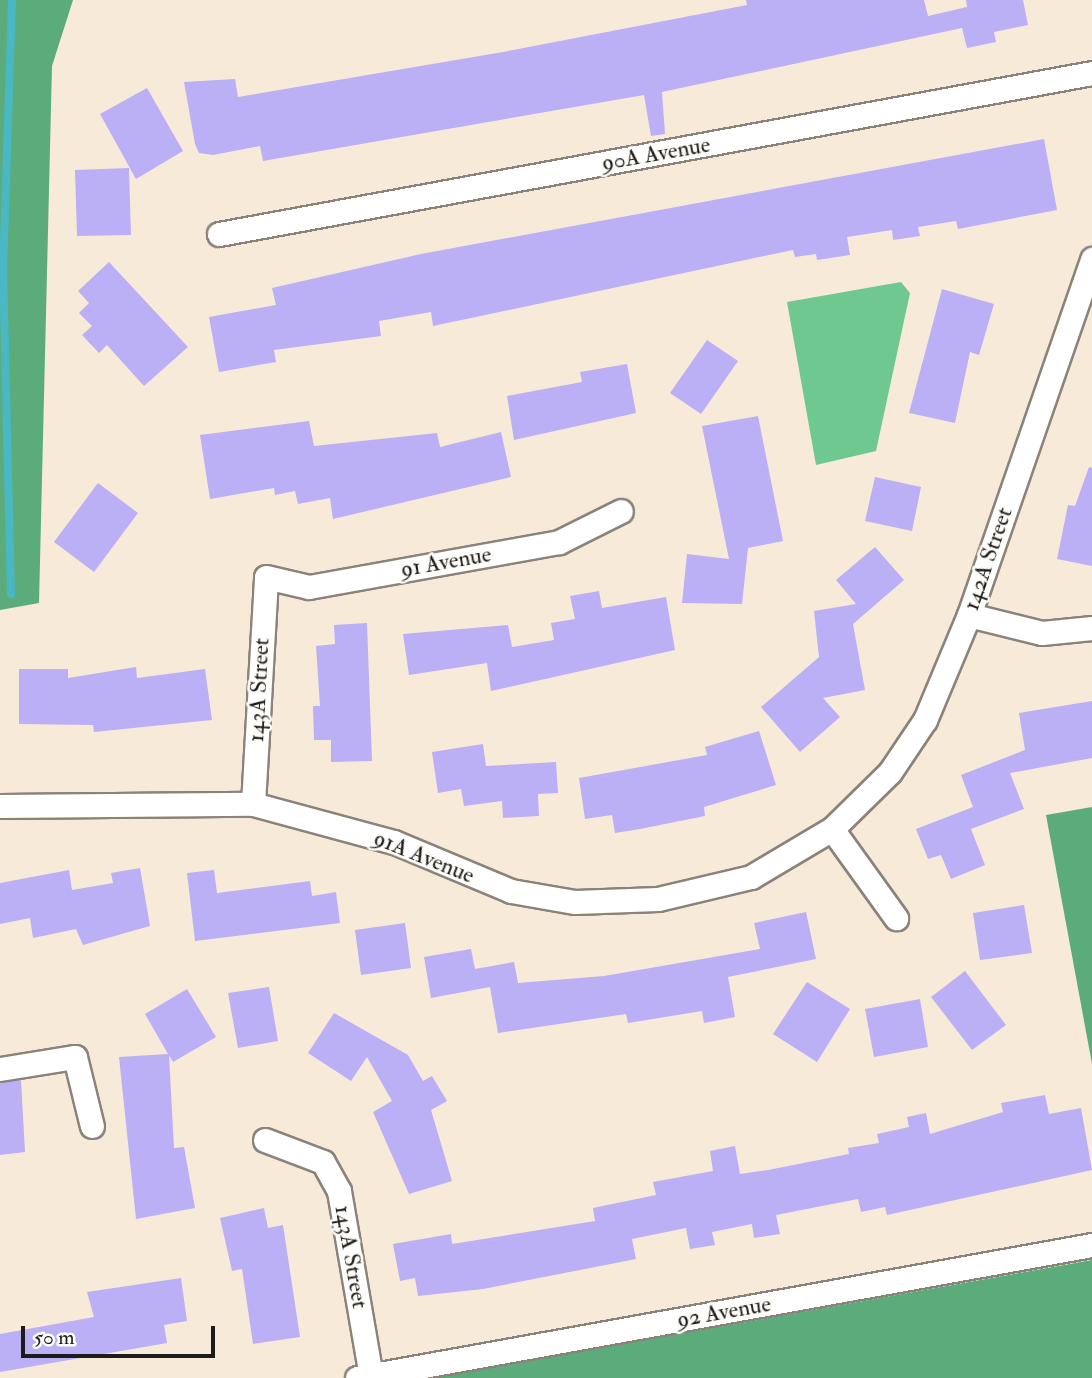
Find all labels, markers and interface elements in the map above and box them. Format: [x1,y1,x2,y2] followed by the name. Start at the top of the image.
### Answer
[600,131,712,177] street label: 90A Avenue
[958,504,1018,614] street label: 142A Street
[399,540,493,584] street label: 91 Avenue
[242,637,276,743] street label: 143A Street
[370,824,478,890] street label: 91A Avenue
[328,1203,374,1311] street label: 143A Street
[675,1290,773,1334] street label: 92 Avenue
[24,1312,219,1356] scale bar
[34,1324,75,1351] text: 50 m

